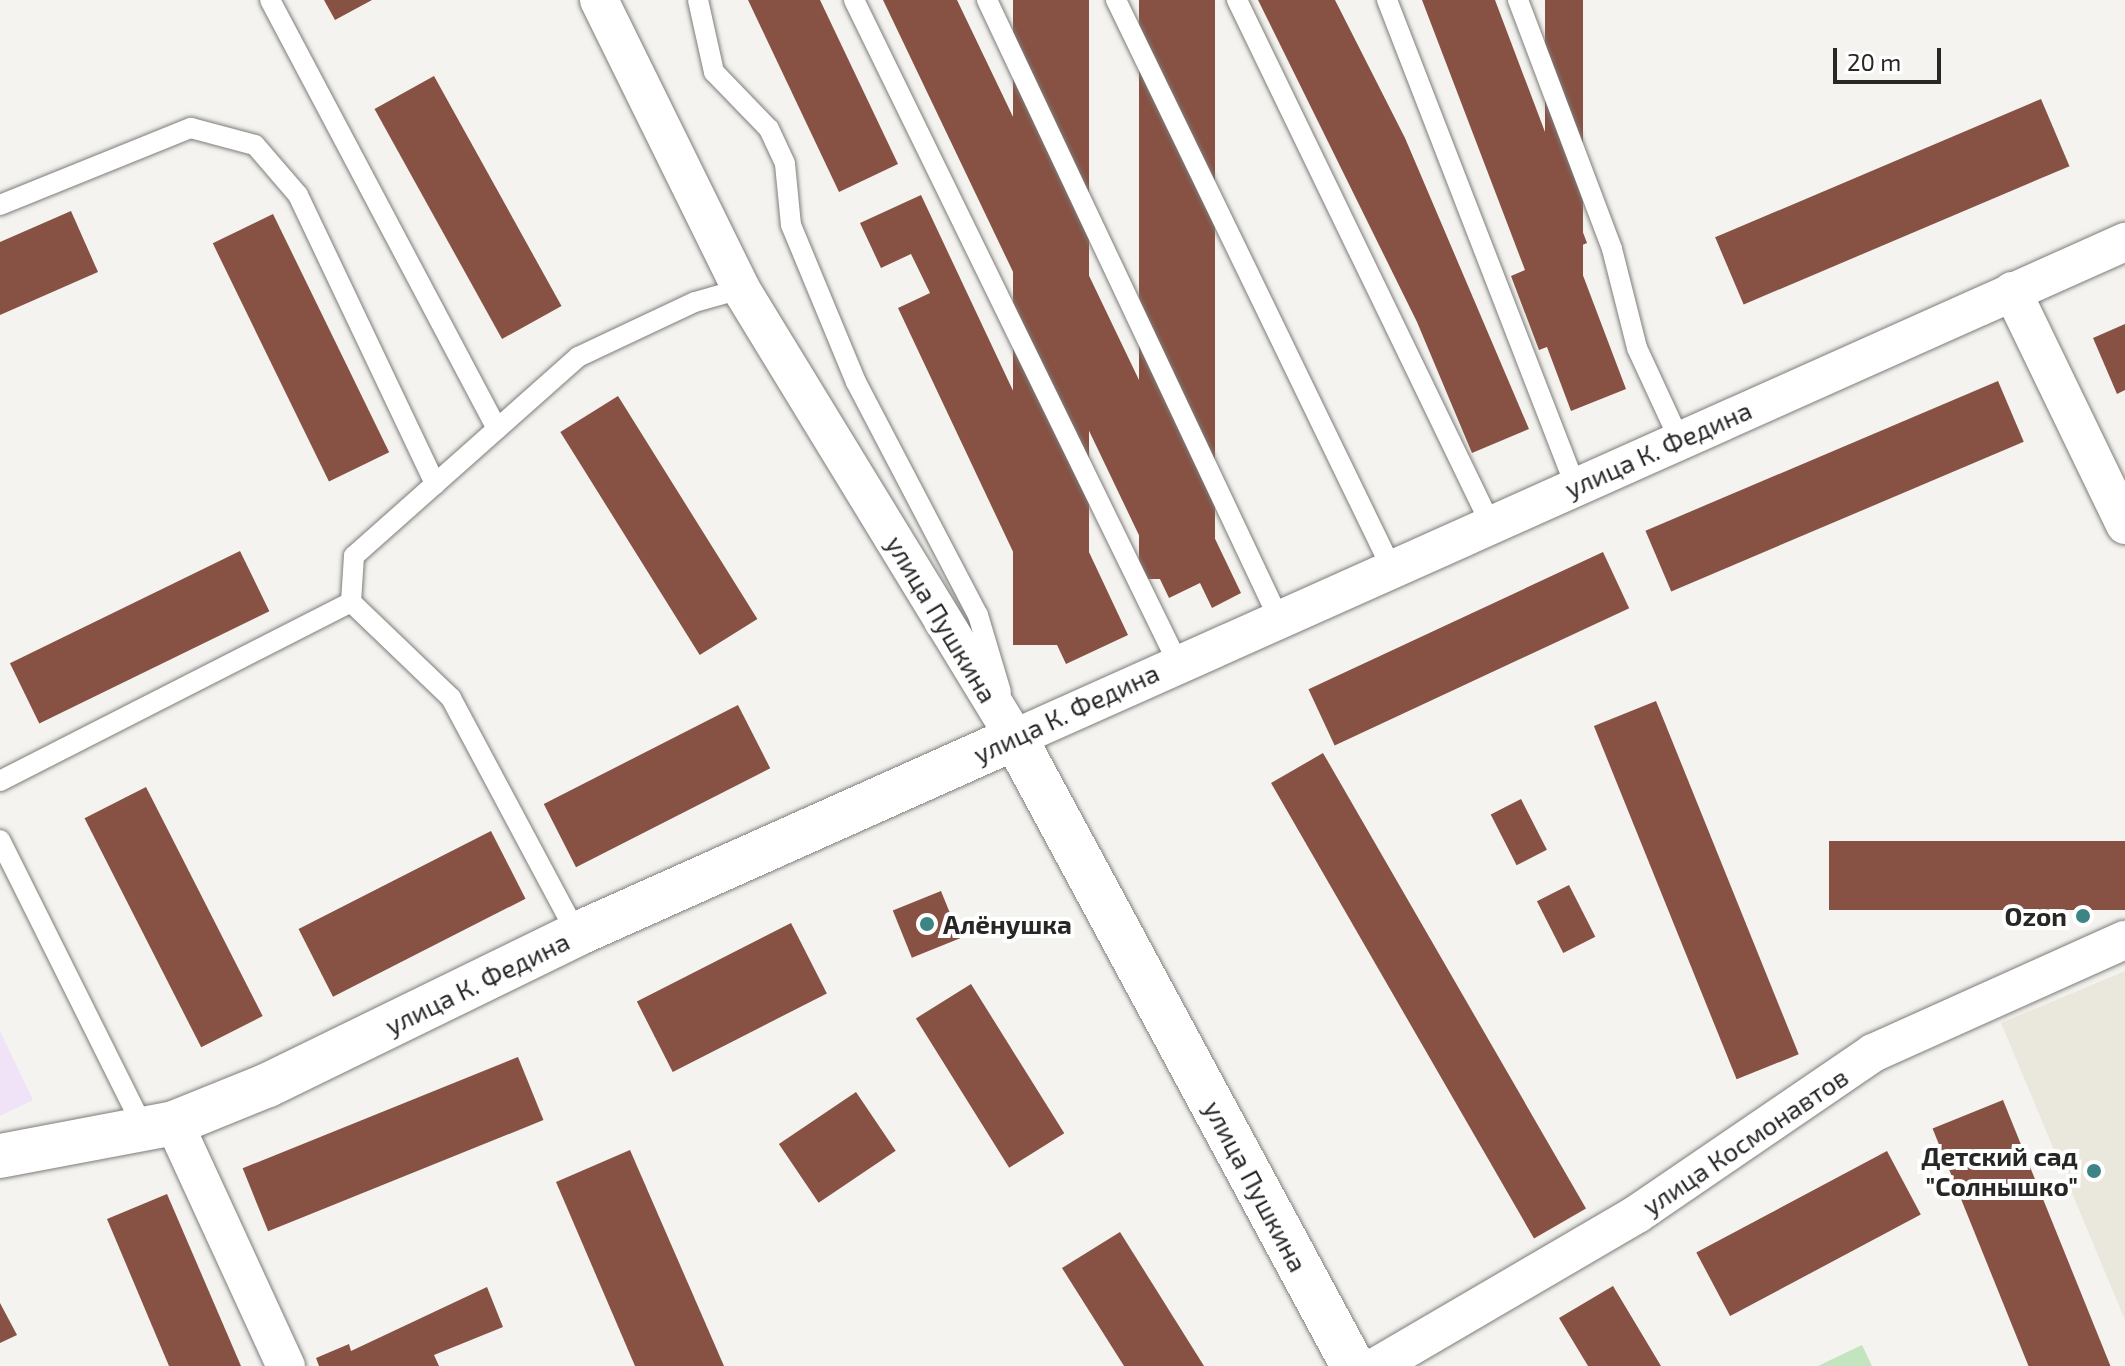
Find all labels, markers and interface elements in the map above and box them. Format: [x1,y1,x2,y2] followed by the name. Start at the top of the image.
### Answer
[1837,32,1945,82] scale bar
[1847,47,1901,76] text: 20 m
[1560,394,1756,504] street label: улица К. Федина
[880,530,1004,708] street label: улица Пушкина
[968,656,1164,770] street label: улица К. Федина
[2005,900,2067,932] place label: Ozon
[2074,907,2092,925] marker: Ozon
[943,908,1072,940] place label: Алёнушка
[918,915,936,933] marker: Алёнушка
[380,925,574,1041] street label: улица К. Федина
[1636,1061,1854,1221] street label: улица Космонавтов
[1198,1095,1314,1277] street label: улица Пушкина
[1921,1140,2078,1202] place label: Детский сад "Солнышко"
[2085,1162,2103,1180] marker: Детский сад "Солнышко"

